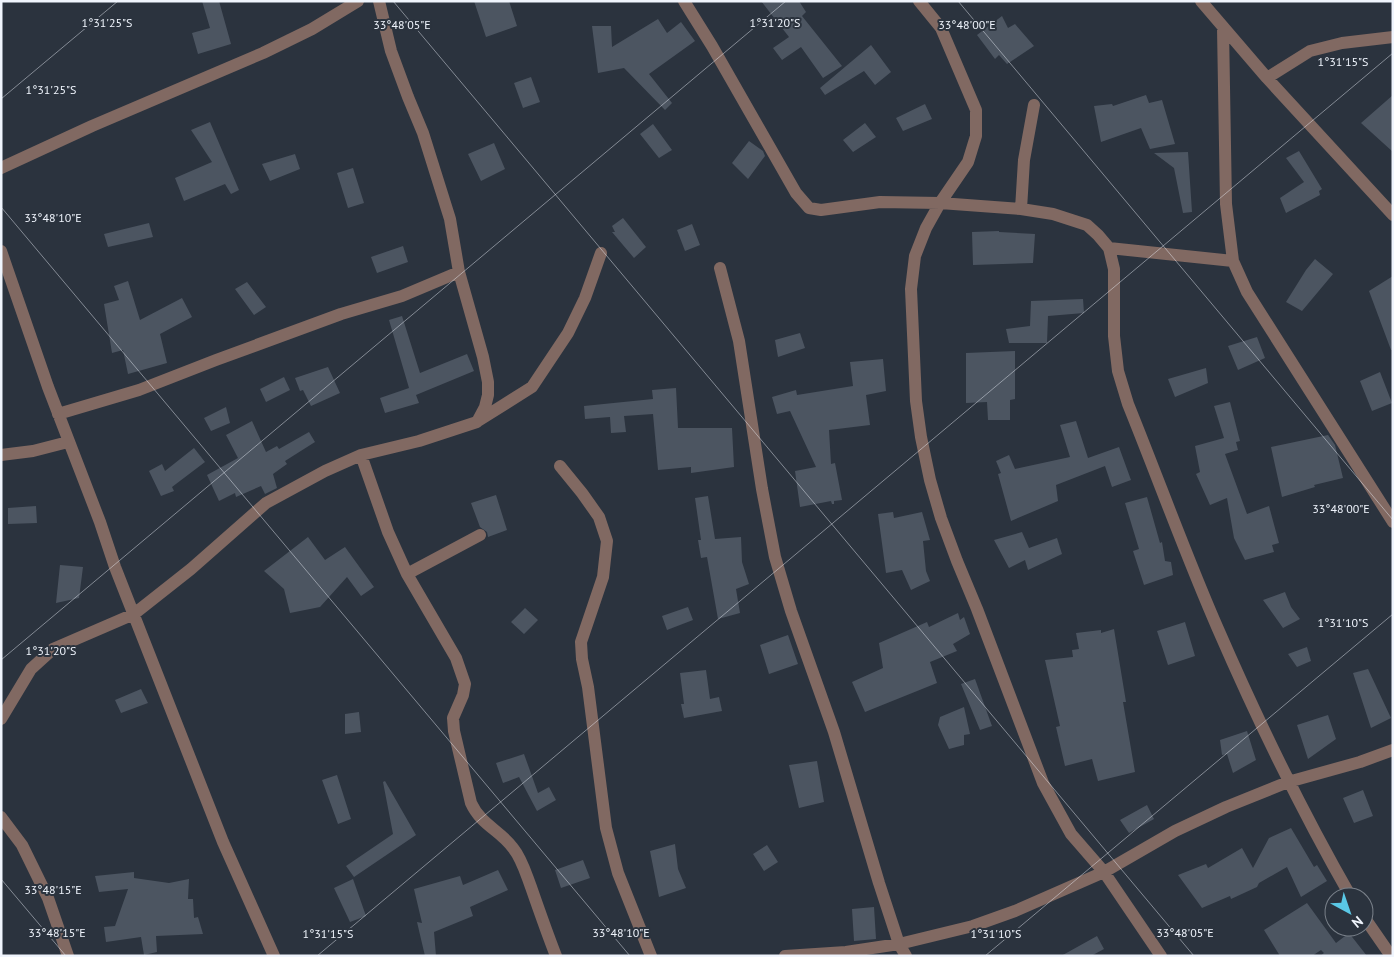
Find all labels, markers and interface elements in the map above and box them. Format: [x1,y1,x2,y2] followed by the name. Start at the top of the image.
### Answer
[82,15,132,30] text: 1°31'25"S
[750,15,800,30] text: 1°31'20"S
[373,17,431,32] text: 33°48'05"E
[938,17,996,32] text: 33°48'00"E
[1318,54,1368,69] text: 1°31'15"S
[26,82,76,97] text: 1°31'25"S
[24,210,82,225] text: 33°48'10"E
[1312,501,1370,516] text: 33°48'00"E
[1318,615,1368,630] text: 1°31'10"S
[26,643,76,658] text: 1°31'20"S
[24,882,82,897] text: 33°48'15"E
[1324,887,1374,937] north arrow
[1348,912,1367,932] text: N
[28,925,86,940] text: 33°48'15"E
[592,925,650,940] text: 33°48'10"E
[1156,925,1214,940] text: 33°48'05"E
[303,926,353,941] text: 1°31'15"S
[971,926,1021,941] text: 1°31'10"S

